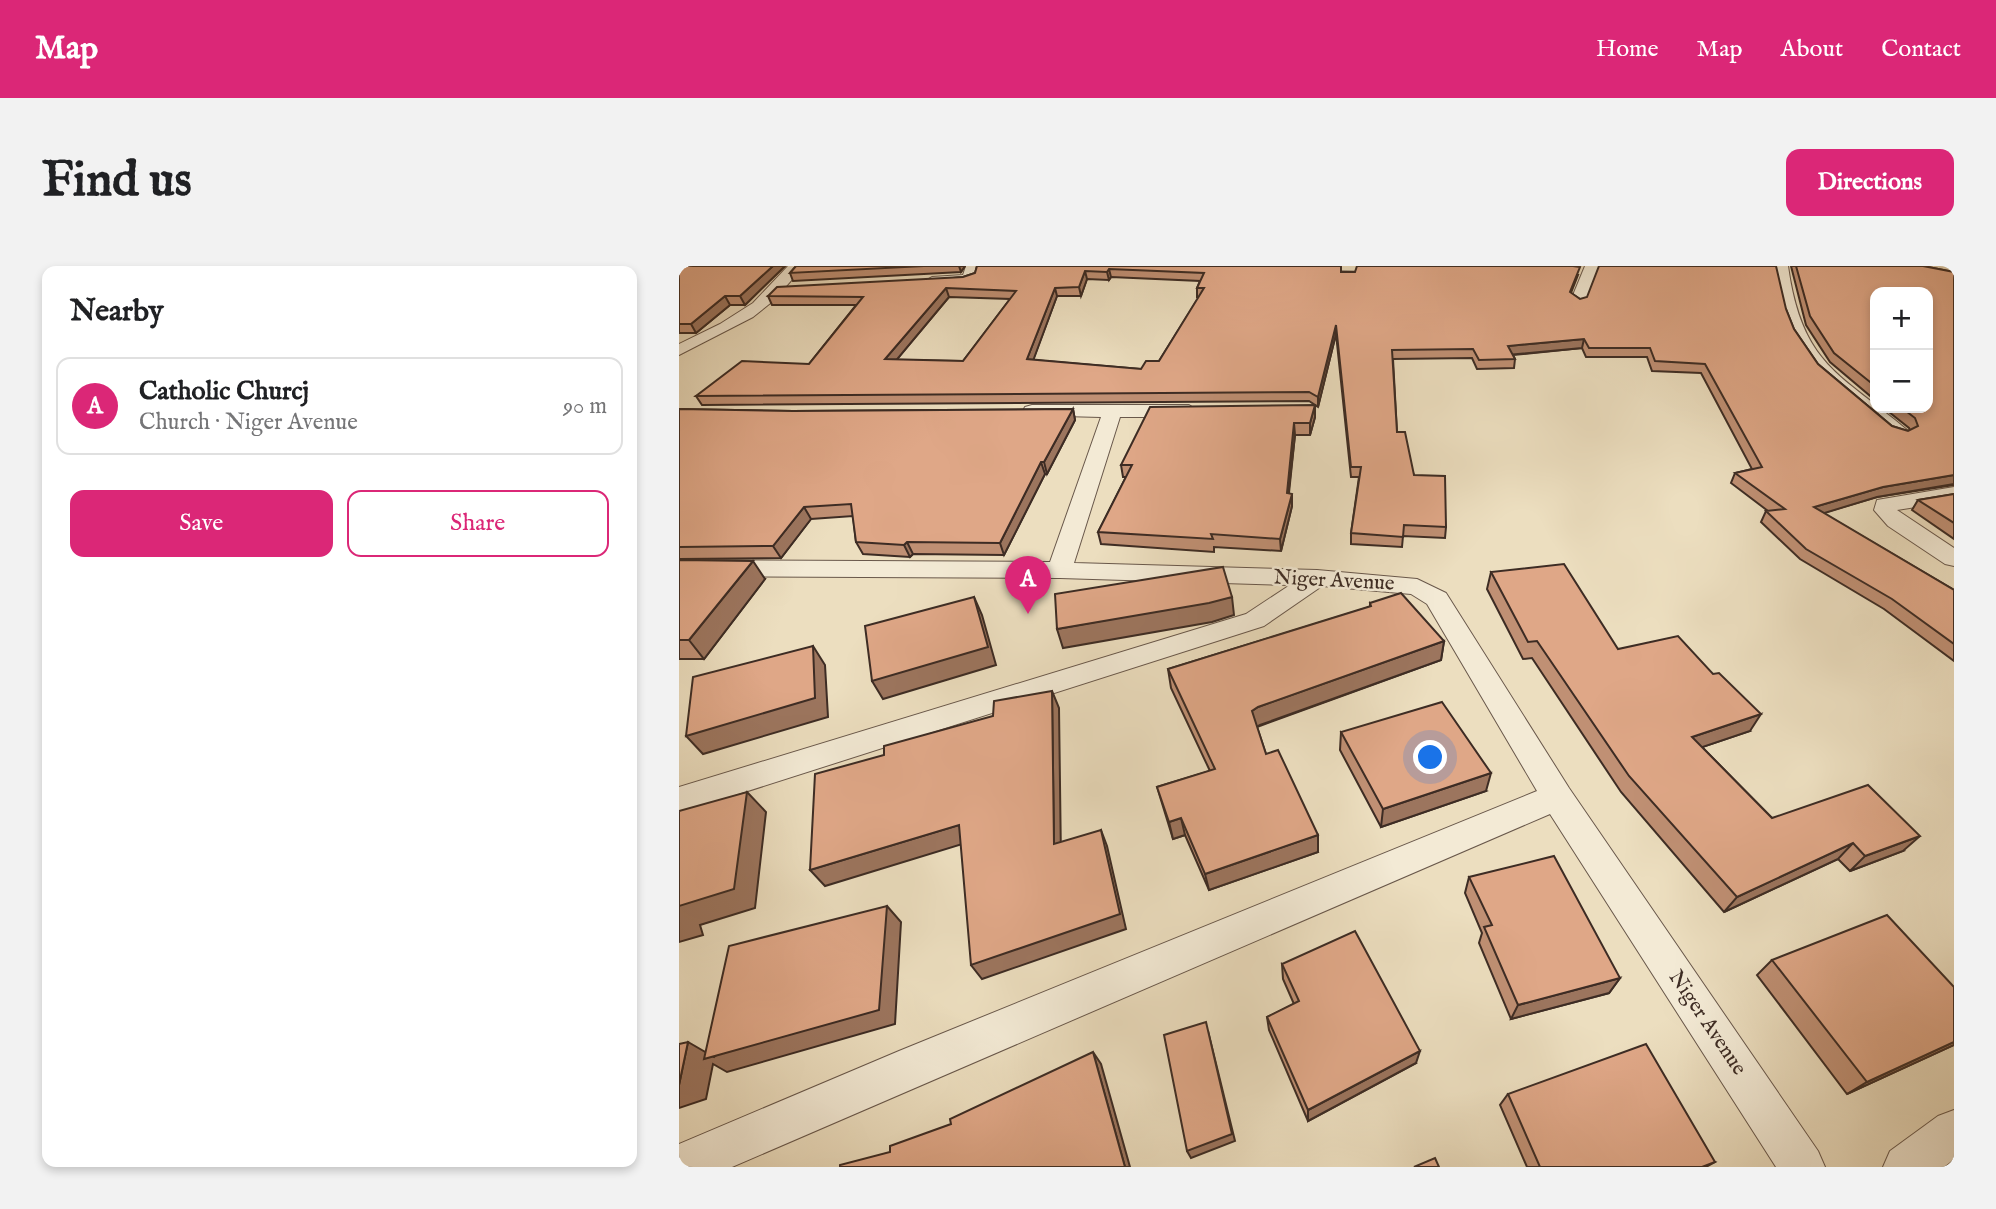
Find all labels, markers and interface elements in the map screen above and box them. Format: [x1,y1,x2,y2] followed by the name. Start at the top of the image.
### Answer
[35,28,98,70] text: Map
[1596,34,1659,65] text: Home
[1697,34,1743,65] text: Map
[1781,34,1843,65] text: About
[1881,34,1961,65] text: Contact
[1786,149,1954,216] button: Directions
[42,151,192,213] text: Find us
[1870,287,1933,413] map controls
[1870,287,1933,350] button: +
[70,293,163,331] text: Nearby
[1870,350,1933,413] button: −
[139,375,309,408] text: Catholic Churcj
[87,392,103,421] text: A
[563,392,607,421] text: 90 m
[139,408,358,437] text: Church · Niger Avenue
[70,490,333,557] button: Save
[347,490,609,557] button: Share
[1005,556,1051,614] pin: A
[1273,564,1396,598] street label: Niger Avenue
[1413,740,1447,774] your location
[1662,965,1752,1081] street label: Niger Avenue

